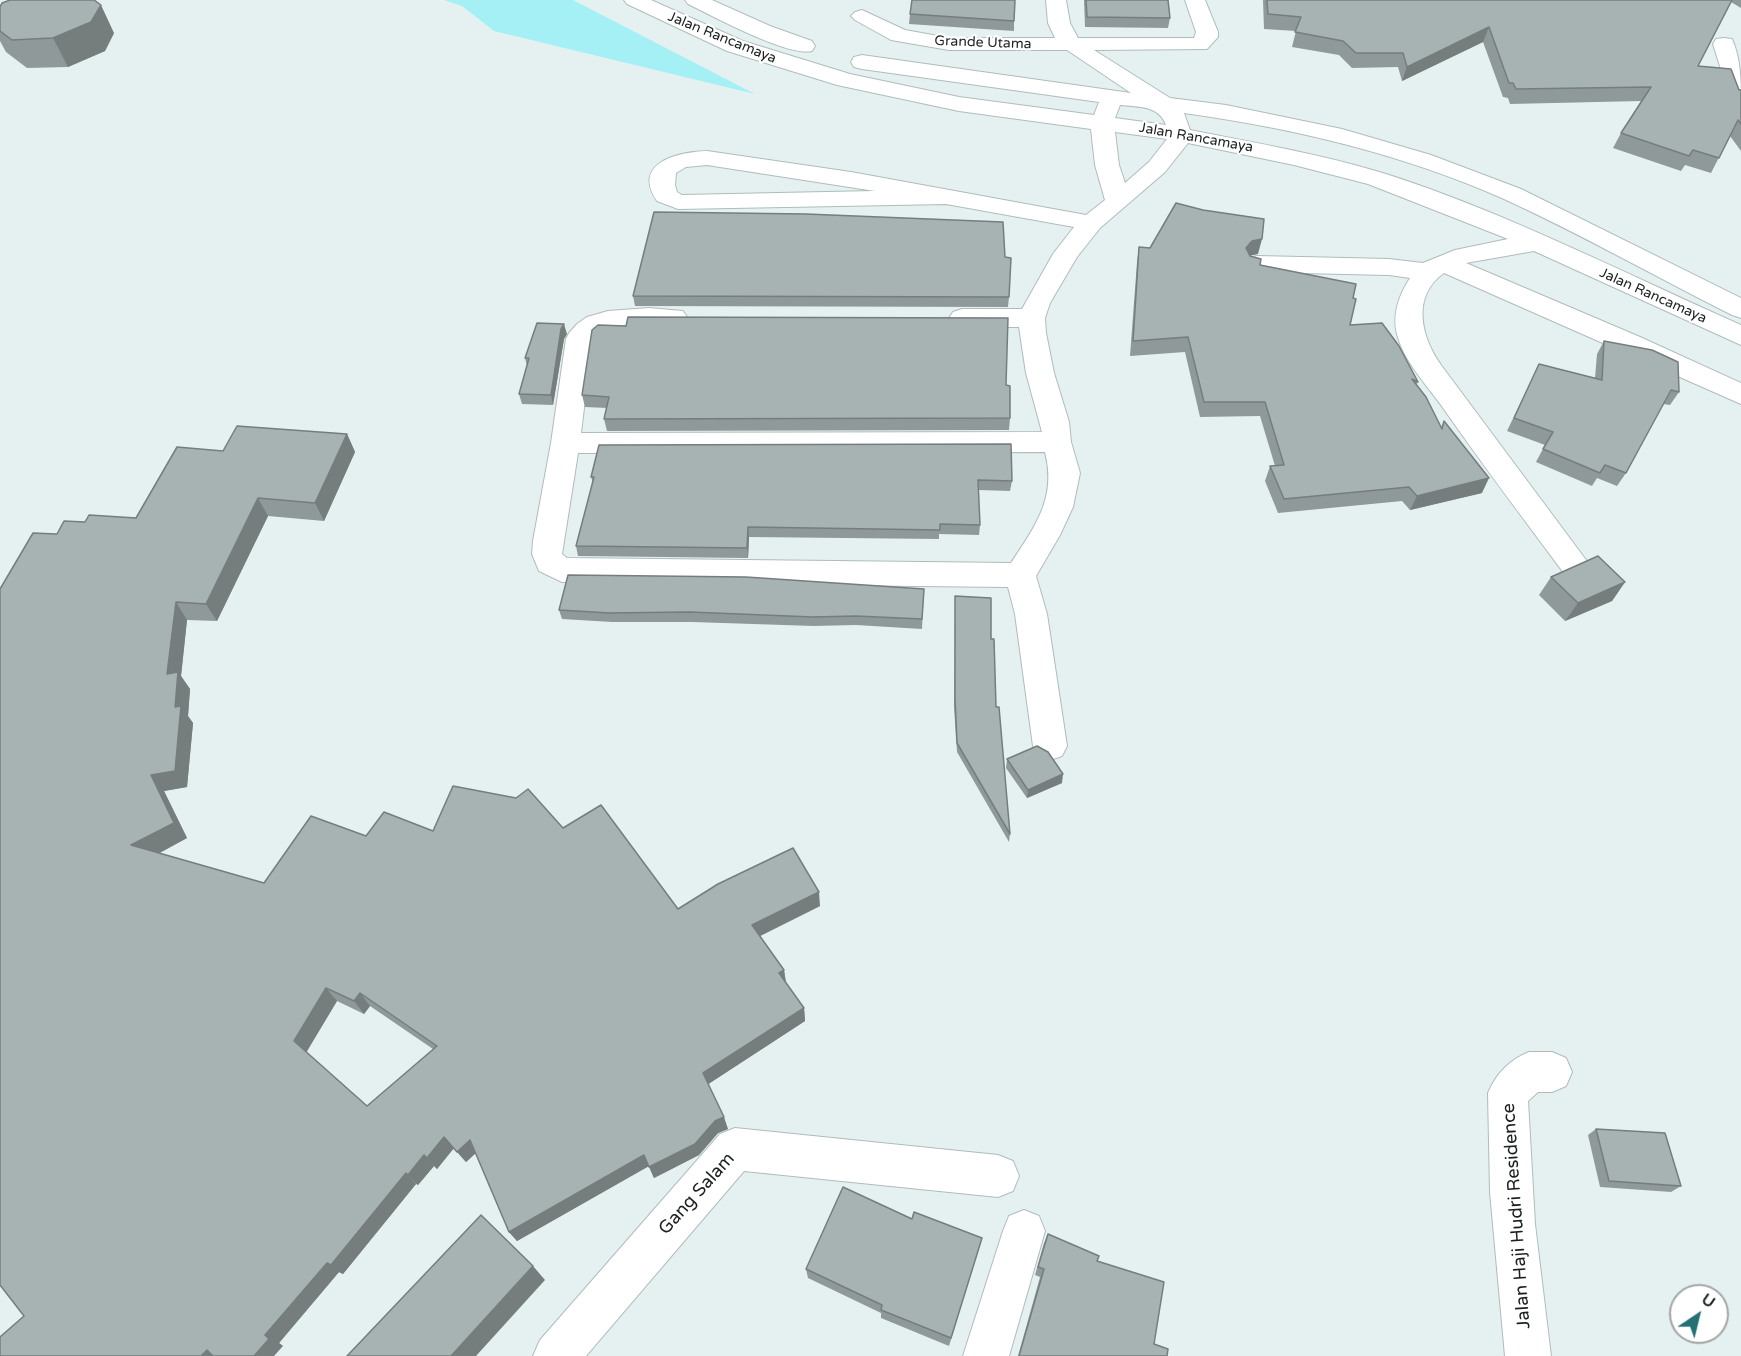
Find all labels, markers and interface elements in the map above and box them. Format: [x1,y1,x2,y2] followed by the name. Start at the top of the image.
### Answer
[665,9,779,67] street label: Jalan Rancamaya
[934,33,1032,53] street label: Grande Utama
[1138,120,1254,156] street label: Jalan Rancamaya
[1597,265,1709,327] street label: Jalan Rancamaya
[1498,1102,1536,1330] street label: Jalan Haji Hudri Residence
[654,1148,740,1240] street label: Gang Salam
[1669,1284,1729,1344] north arrow
[1697,1289,1719,1313] text: U

